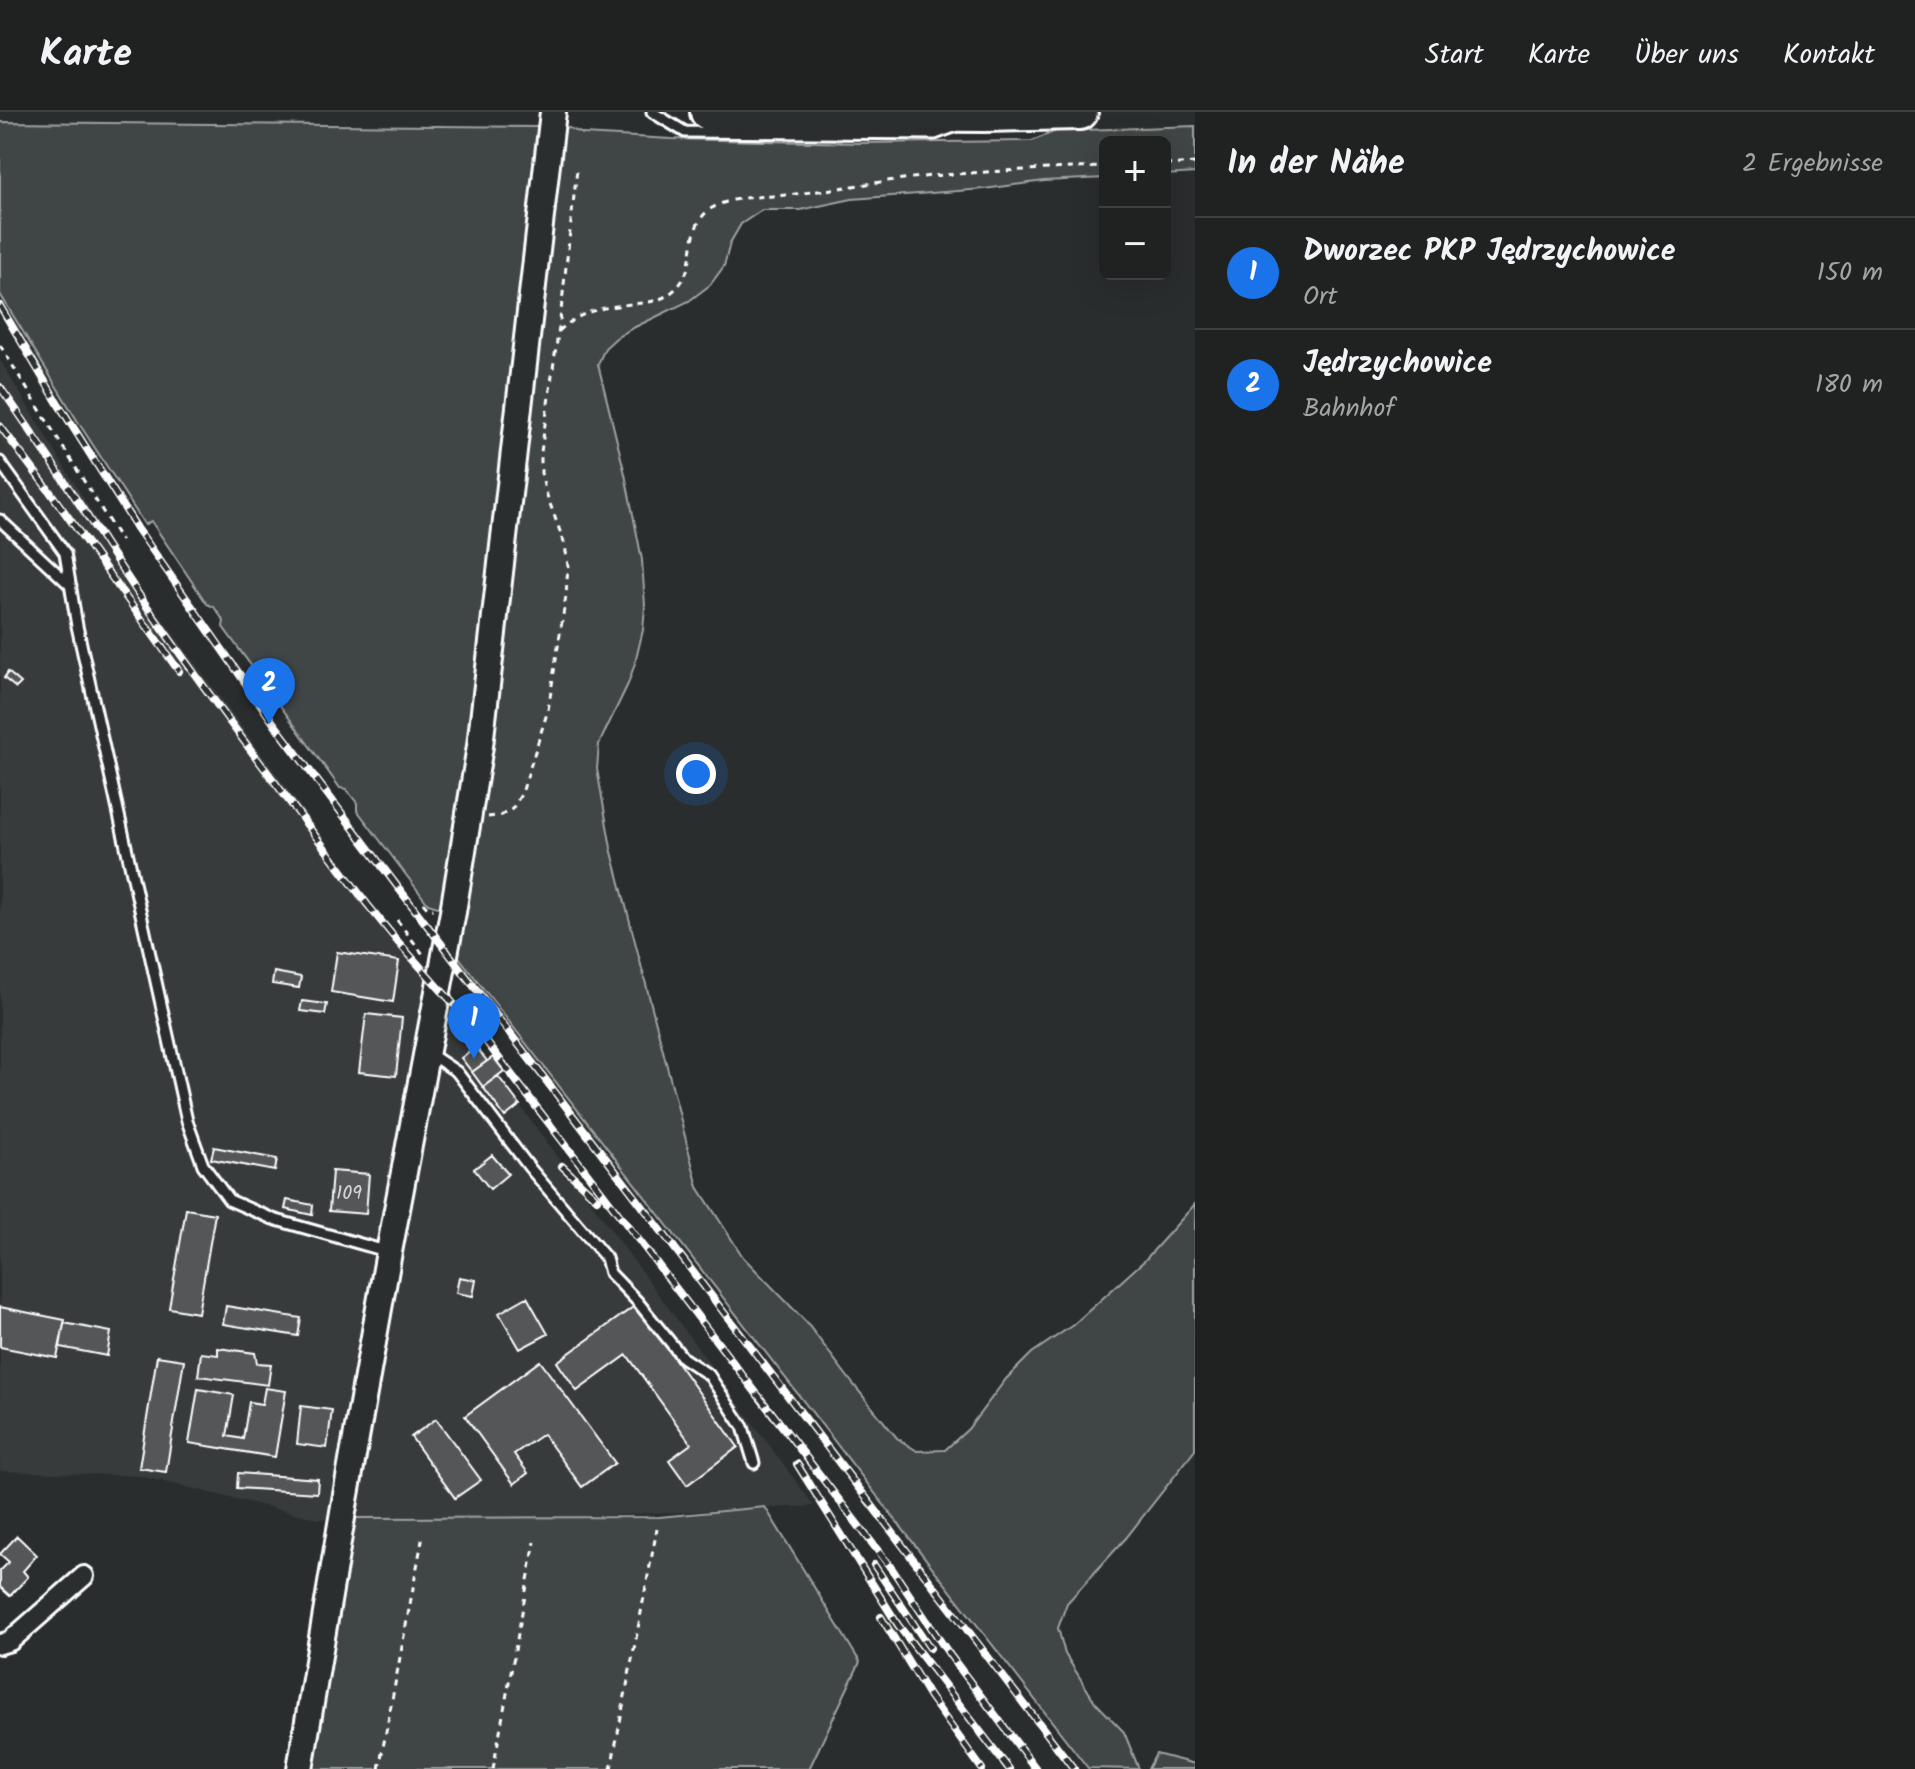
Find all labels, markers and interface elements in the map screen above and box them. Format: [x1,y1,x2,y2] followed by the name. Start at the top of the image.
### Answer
[40,25,132,85] text: Karte
[1425,33,1484,78] text: Start
[1528,33,1590,78] text: Karte
[1634,33,1739,78] text: Über uns
[1783,33,1875,78] text: Kontakt
[1099,136,1171,280] map controls
[1099,136,1171,208] button: +
[1227,137,1405,191] text: In der Nähe
[1742,143,1883,185] text: 2 Ergebnisse
[1099,208,1171,280] button: −
[1303,228,1676,276] text: Dworzec PKP Jędrzychowice
[1249,252,1257,294] text: 1
[1817,252,1883,294] text: 150 m
[1303,276,1338,318] text: Ort
[1303,340,1492,388] text: Jędrzychowice
[1245,364,1261,406] text: 2
[1815,364,1883,406] text: 180 m
[1303,388,1395,430] text: Bahnhof
[243,658,295,724] pin: 2
[676,754,716,794] your location
[448,993,500,1059] pin: 1
[336,1178,362,1210] house number: 109

